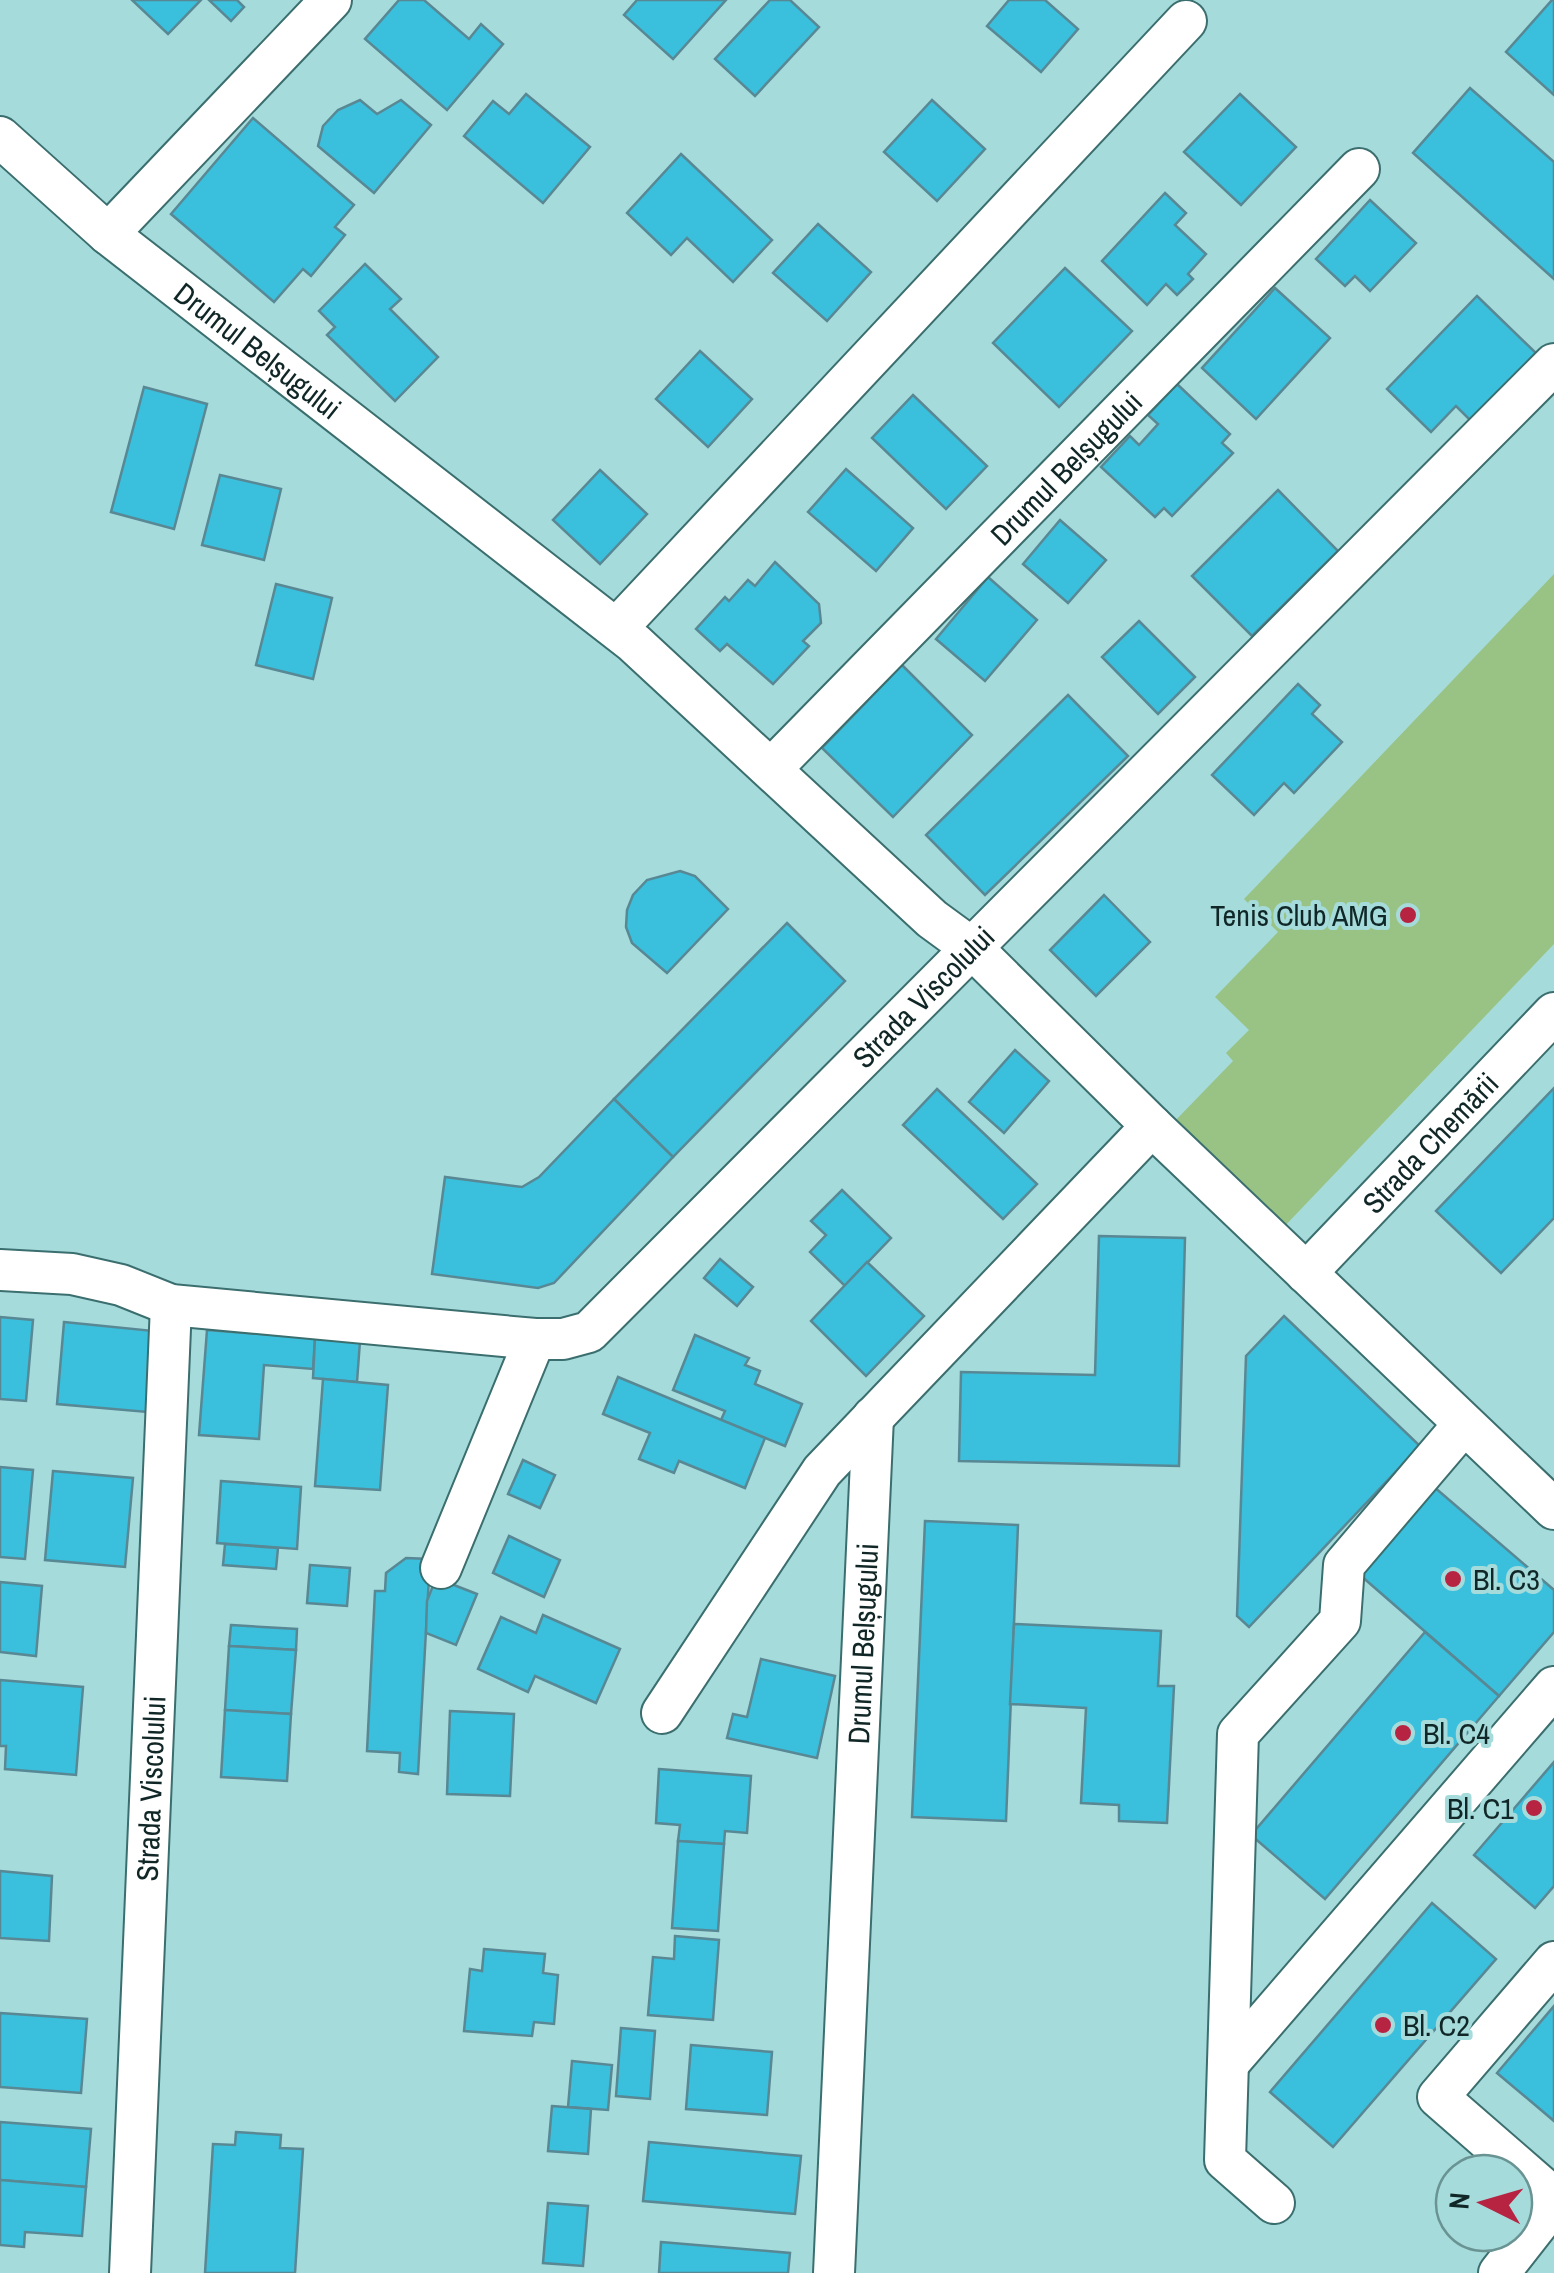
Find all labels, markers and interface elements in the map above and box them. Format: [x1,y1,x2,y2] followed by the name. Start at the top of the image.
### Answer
[166,273,350,428] street label: Drumul Belșugului
[981,382,1151,554] street label: Drumul Belșugului
[1210,895,1388,935] place label: Tenis Club AMG
[1397,904,1419,926] marker: Tenis Club AMG
[843,917,1003,1077] street label: Strada Viscolului
[1353,1064,1507,1222] street label: Strada Chemării
[838,1542,887,1745] street label: Drumul Belșugului
[1473,1559,1540,1599] place label: Bl. C3
[1442,1568,1464,1590] marker: Bl. C3
[127,1695,174,1882] street label: Strada Viscolului
[1423,1713,1490,1753] place label: Bl. C4
[1392,1722,1414,1744] marker: Bl. C4
[1447,1788,1514,1828] place label: Bl. C1
[1523,1797,1545,1819] marker: Bl. C1
[1403,2005,1470,2045] place label: Bl. C2
[1372,2014,1394,2036] marker: Bl. C2
[1434,2153,1534,2253] north arrow
[1439,2191,1479,2211] text: N

